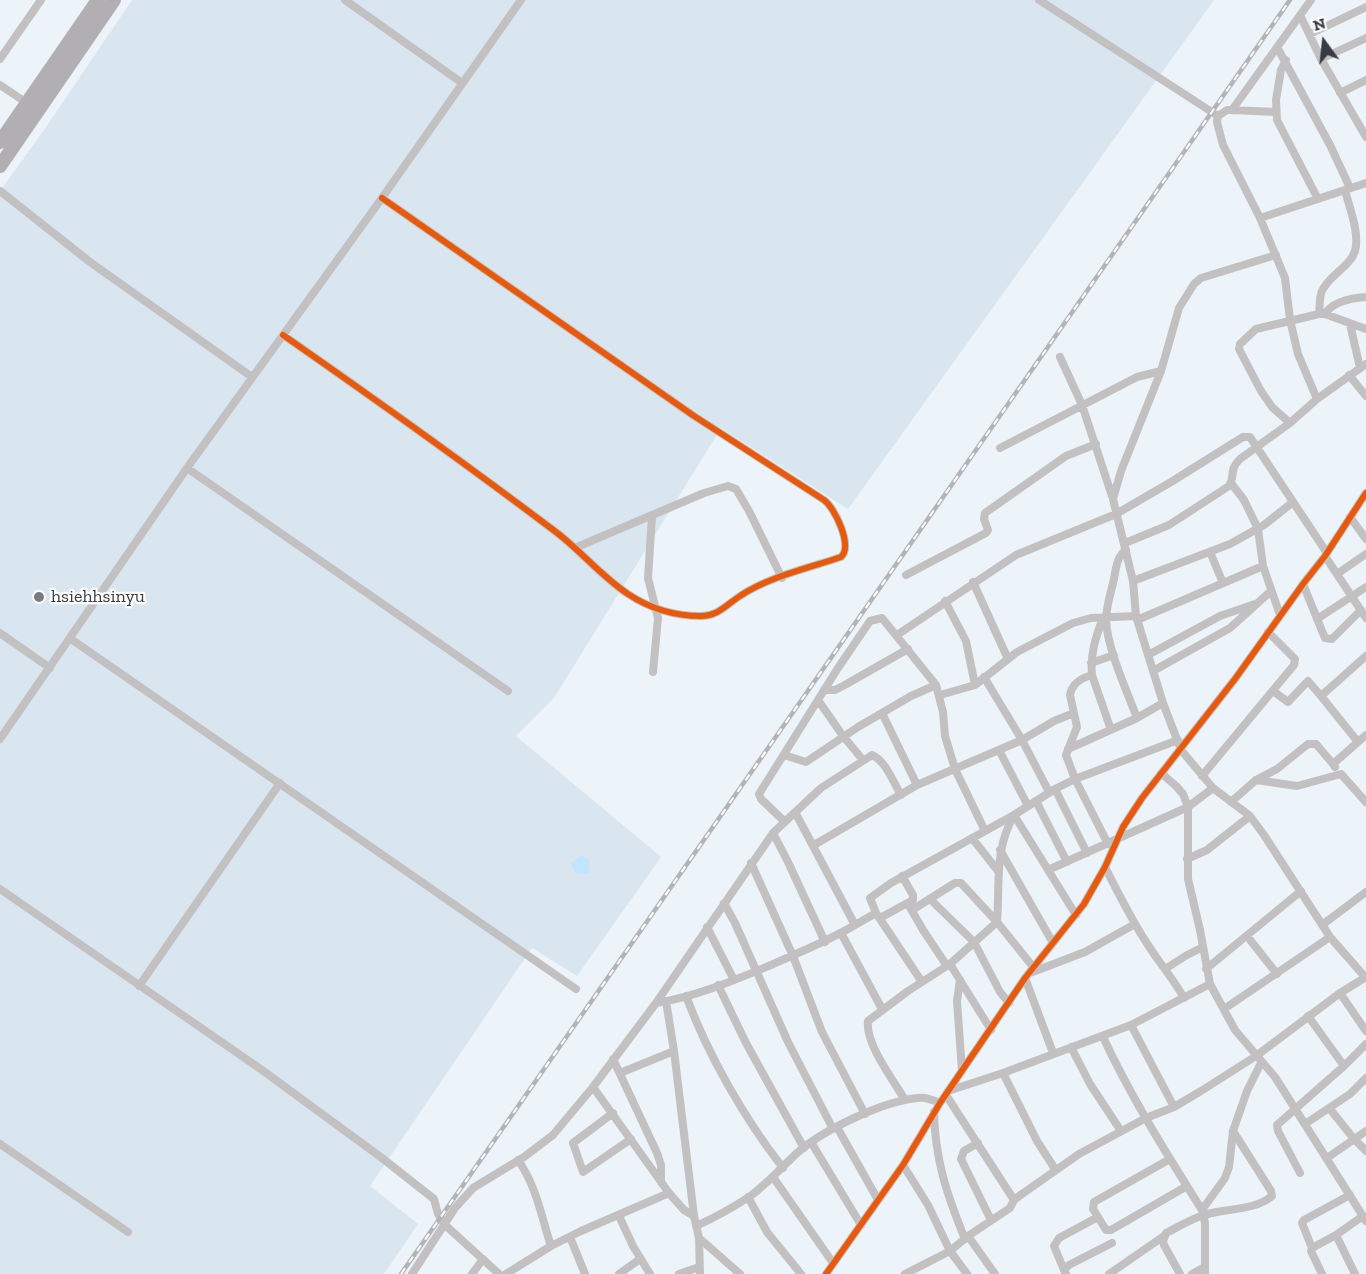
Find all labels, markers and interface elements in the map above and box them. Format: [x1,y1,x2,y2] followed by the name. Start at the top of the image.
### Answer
[1294,12,1354,72] north arrow
[1311,13,1328,35] text: N
[51,586,145,608] place label: hsiehhsinyu
[32,590,46,604] marker: hsiehhsinyu

